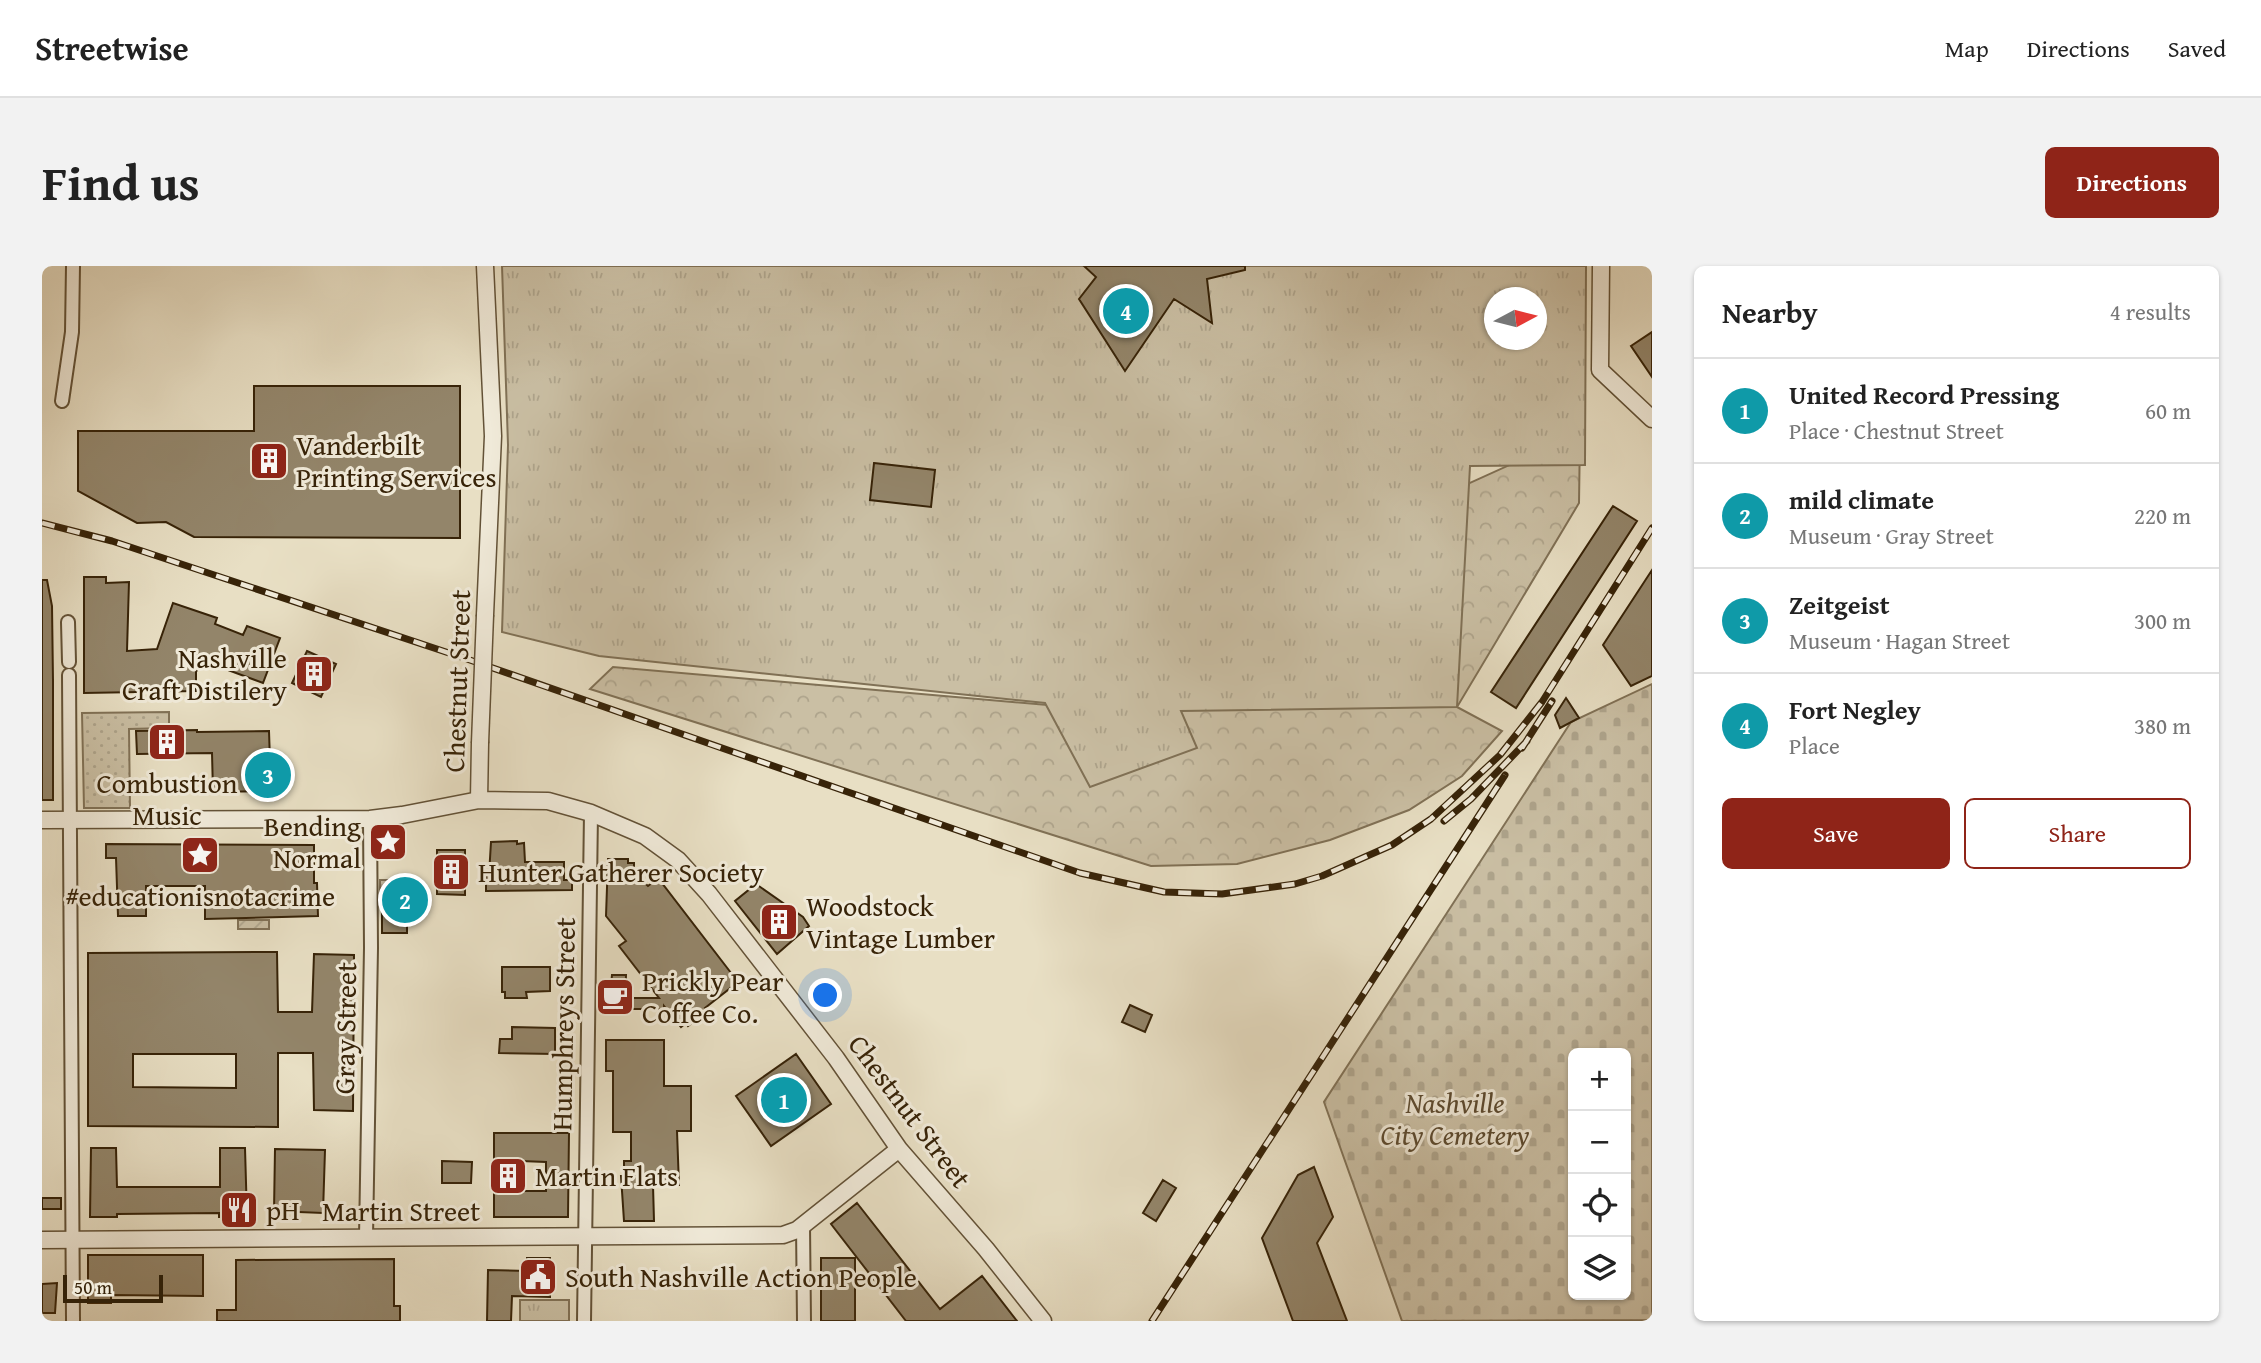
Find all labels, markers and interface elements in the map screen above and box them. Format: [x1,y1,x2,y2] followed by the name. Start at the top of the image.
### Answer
[35,24,189,72] text: Streetwise
[1945,31,1989,66] text: Map
[2027,31,2130,66] text: Directions
[2168,31,2226,66] text: Saved
[42,146,200,218] text: Find us
[2045,147,2219,218] button: Directions
[1103,285,1149,337] pin: 4
[1484,287,1547,350] north arrow
[1722,290,1818,334] text: Nearby
[2110,295,2191,328] text: 4 results
[1789,375,2059,414] text: United Record Pressing
[1739,394,1751,427] text: 1
[2145,394,2191,427] text: 60 m
[1789,414,2004,447] text: Place · Chestnut Street
[296,424,497,497] place label: Vanderbilt Printing Services
[248,440,290,482] building icon: Vanderbilt Printing Services
[1789,480,1934,519] text: mild climate
[1739,499,1751,532] text: 2
[2134,499,2191,532] text: 220 m
[1789,519,1994,552] text: Museum · Gray Street
[1789,585,1890,624] text: Zeitgeist
[433,589,480,773] street label: Chestnut Street
[1739,604,1751,637] text: 3
[2134,604,2191,637] text: 300 m
[1789,624,2010,657] text: Museum · Hagan Street
[122,637,287,710] place label: Nashville Craft Distilery
[293,653,335,695] building icon: Nashville Craft Distilery
[1789,690,1921,729] text: Fort Negley
[1739,709,1751,742] text: 4
[2134,709,2191,742] text: 380 m
[146,721,188,763] building icon: Combustion Music
[1789,729,1840,762] text: Place
[245,749,291,801] pin: 3
[97,762,238,835] place label: Combustion Music
[1722,798,1950,869] button: Save
[1964,798,2191,869] button: Share
[264,805,361,878] place label: Bending Normal
[367,821,409,863] place icon: Bending Normal
[179,834,221,876] place icon: #educationisnotacrime
[430,851,472,893] building icon: Hunter Gatherer Society
[478,851,764,892] place label: Hunter Gatherer Society
[382,874,428,926] pin: 2
[65,875,335,916] place label: #educationisnotacrime
[806,885,996,958] place label: Woodstock Vintage Lumber
[758,901,800,943] building icon: Woodstock Vintage Lumber
[540,917,585,1131] street label: Humphreys Street
[642,960,784,1033] place label: Prickly Pear Coffee Co.
[323,962,366,1094] street label: Gray Street
[594,976,636,1018] cafe icon: Prickly Pear Coffee Co.
[808,978,842,1012] your location
[839,1025,982,1196] street label: Chestnut Street
[1568,1048,1631,1300] map controls
[1568,1048,1631,1111] button: +
[761,1074,807,1126] pin: 1
[1381,1082,1530,1155] park label: Nashville City Cemetery
[1568,1111,1631,1174] button: −
[487,1155,529,1197] building icon: Martin Flats
[535,1155,678,1196] place label: Martin Flats
[1568,1174,1631,1237] button: locate
[218,1189,260,1231] restaurant icon: pH
[266,1189,300,1230] place label: pH
[322,1190,480,1231] street label: Martin Street
[1568,1237,1631,1300] button: layers
[517,1256,559,1298] public building icon: South Nashville Action People
[565,1256,917,1297] place label: South Nashville Action People
[63,1272,163,1304] scale bar
[74,1273,112,1301] text: 50 m

